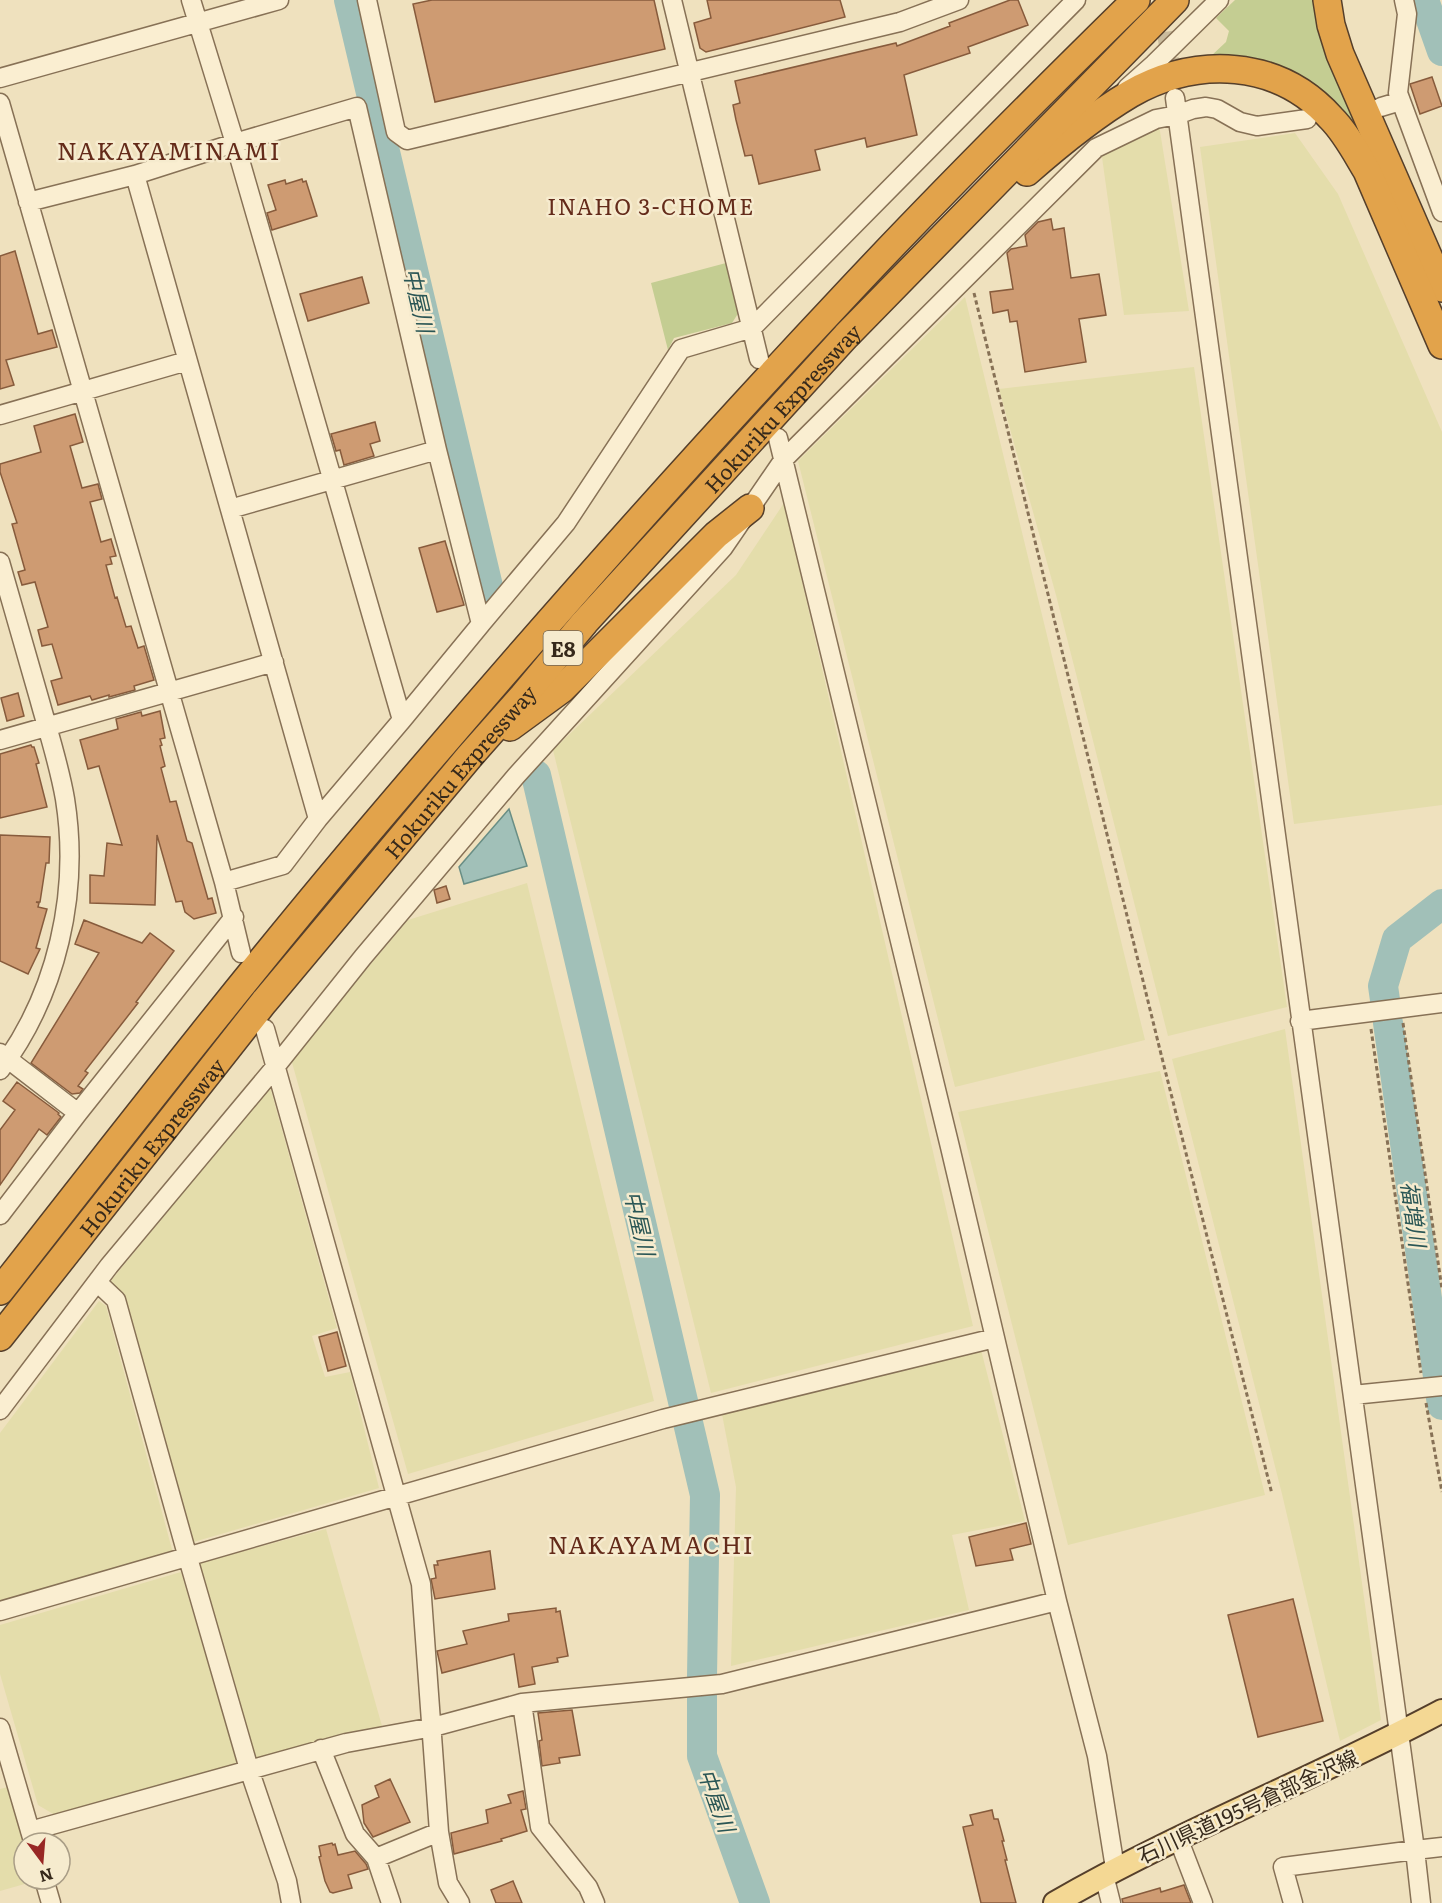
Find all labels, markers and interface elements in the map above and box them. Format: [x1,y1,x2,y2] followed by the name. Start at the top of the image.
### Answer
[57,132,281,167] district label: NAKAYAMINAMI
[547,189,755,222] district label: INAHO 3-CHOME
[396,264,444,338] water label: 中屋川
[696,315,867,499] street label: Hokuriku Expressway
[544,631,582,665] road number: E8
[376,677,543,864] street label: Hokuriku Expressway
[70,1049,231,1242] street label: Hokuriku Expressway
[1394,1179,1436,1251] water label: 福増川
[617,1187,665,1261] water label: 中屋川
[548,1526,754,1561] district label: NAKAYAMACHI
[1132,1740,1362,1870] street label: 石川県道195号倉部金沢線
[691,1763,745,1839] water label: 中屋川
[12,1831,72,1891] north arrow
[37,1863,56,1890] text: N

